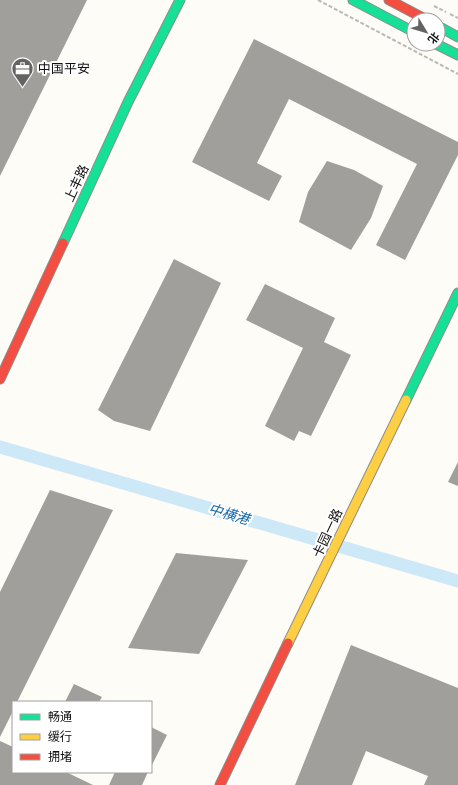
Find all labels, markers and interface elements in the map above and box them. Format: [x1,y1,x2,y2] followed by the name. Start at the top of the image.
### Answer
[406,12,446,52] north arrow
[425,30,444,47] text: 北
[9,55,35,88] office icon: 中国平安
[38,59,90,77] place label: 中国平安
[60,162,92,204] street label: 上丰路
[206,499,254,529] water label: 中横港
[308,506,346,560] street label: 卡园一路
[12,701,152,773] legend
[48,708,72,725] text: 畅通
[48,728,72,745] text: 缓行
[48,748,72,765] text: 拥堵

